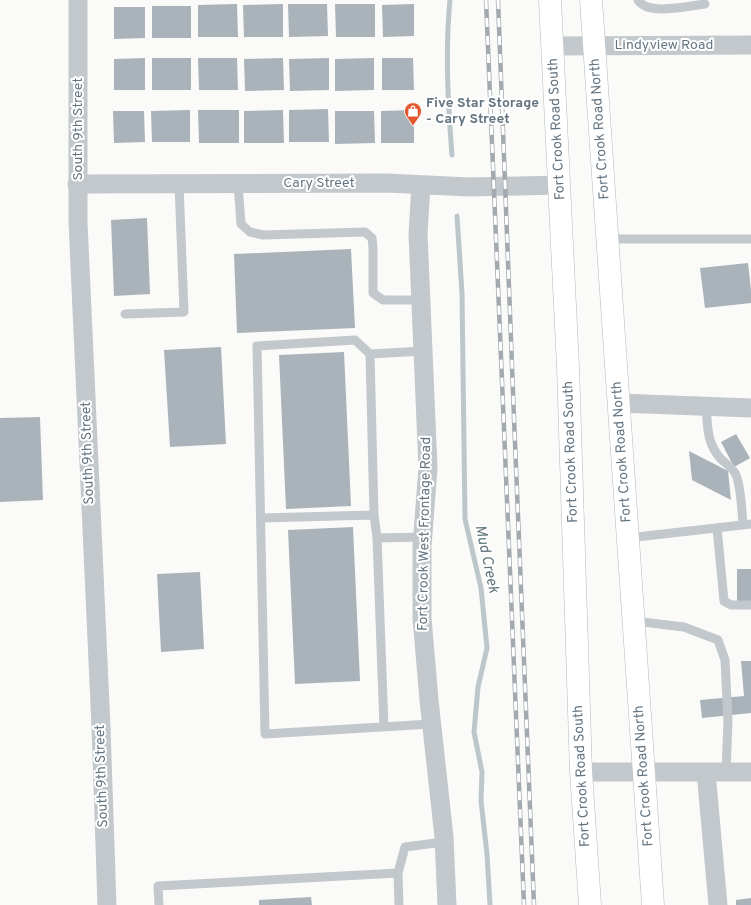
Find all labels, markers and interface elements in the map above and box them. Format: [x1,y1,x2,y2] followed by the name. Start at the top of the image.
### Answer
[615,37,713,54] street label: Lindyview Road
[545,58,569,200] street label: Fort Crook Road South
[587,58,613,200] street label: Fort Crook Road North
[70,77,87,181] street label: South 9th Street
[426,95,539,128] place label: Five Star Storage - Cary Street
[403,101,423,126] shop icon: Five Star Storage - Cary Street
[283,175,355,192] street label: Cary Street
[560,381,582,523] street label: Fort Crook Road South
[609,381,635,523] street label: Fort Crook Road North
[78,401,98,505] street label: South 9th Street
[415,437,435,631] street label: Fort Crook West Frontage Road
[470,523,503,595] water label: Mud Creek
[570,705,594,847] street label: Fort Crook Road South
[631,705,657,847] street label: Fort Crook Road North
[92,724,112,828] street label: South 9th Street

